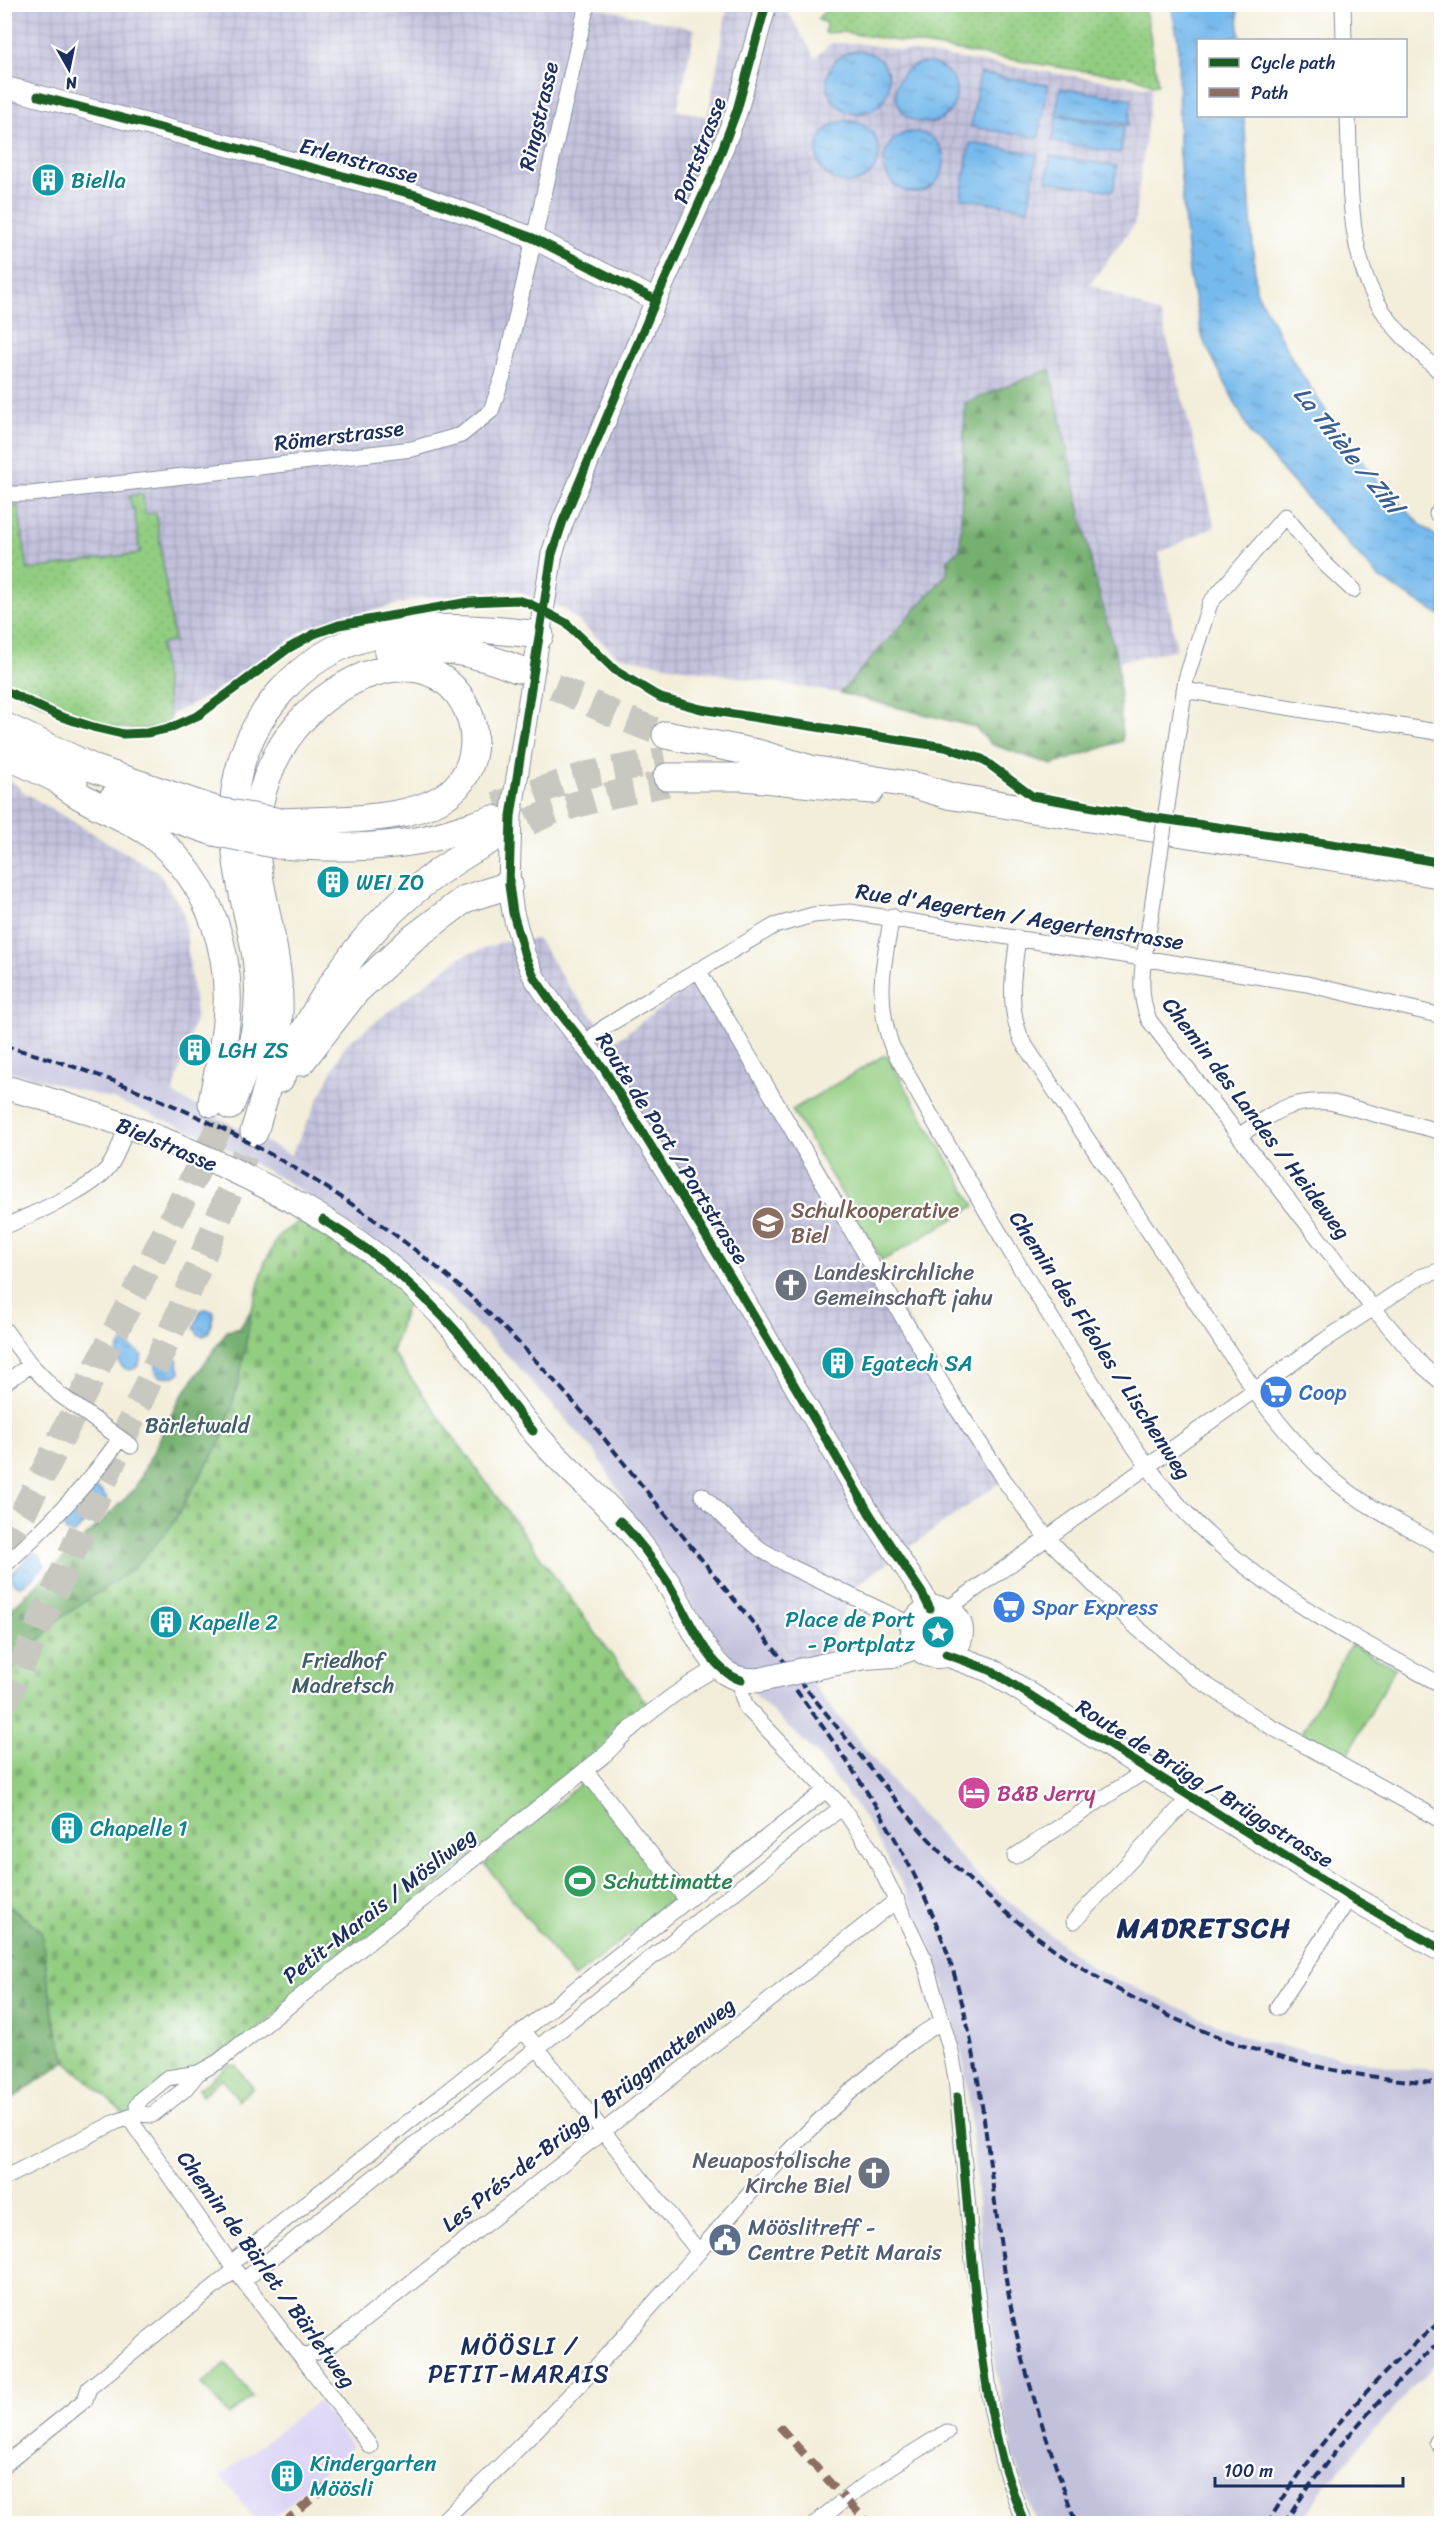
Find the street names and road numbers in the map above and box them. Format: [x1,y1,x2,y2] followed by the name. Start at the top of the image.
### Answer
[507,57,570,175] street label: Ringstrasse
[661,91,738,209] street label: Portstrasse
[295,126,423,195] street label: Erlenstrasse
[272,408,406,463] street label: Römerstrasse
[853,871,1187,962] street label: Rue d'Aegerten / Aegertenstrasse
[1152,988,1361,1248] street label: Chemin des Landes / Heideweg
[585,1024,760,1273] street label: Route de Port / Portstrasse
[110,1106,224,1183] street label: Bielstrasse
[998,1203,1203,1488] street label: Chemin des Fléoles / Lischenweg
[1068,1688,1342,1879] street label: Route de Brügg / Brüggstrasse
[274,1817,485,1994] street label: Petit-Marais / Mösliweg
[432,1987,744,2242] street label: Les Prés-de-Brügg / Brüggmattenweg
[167,2142,367,2397] street label: Chemin de Bärlet / Bärletweg

